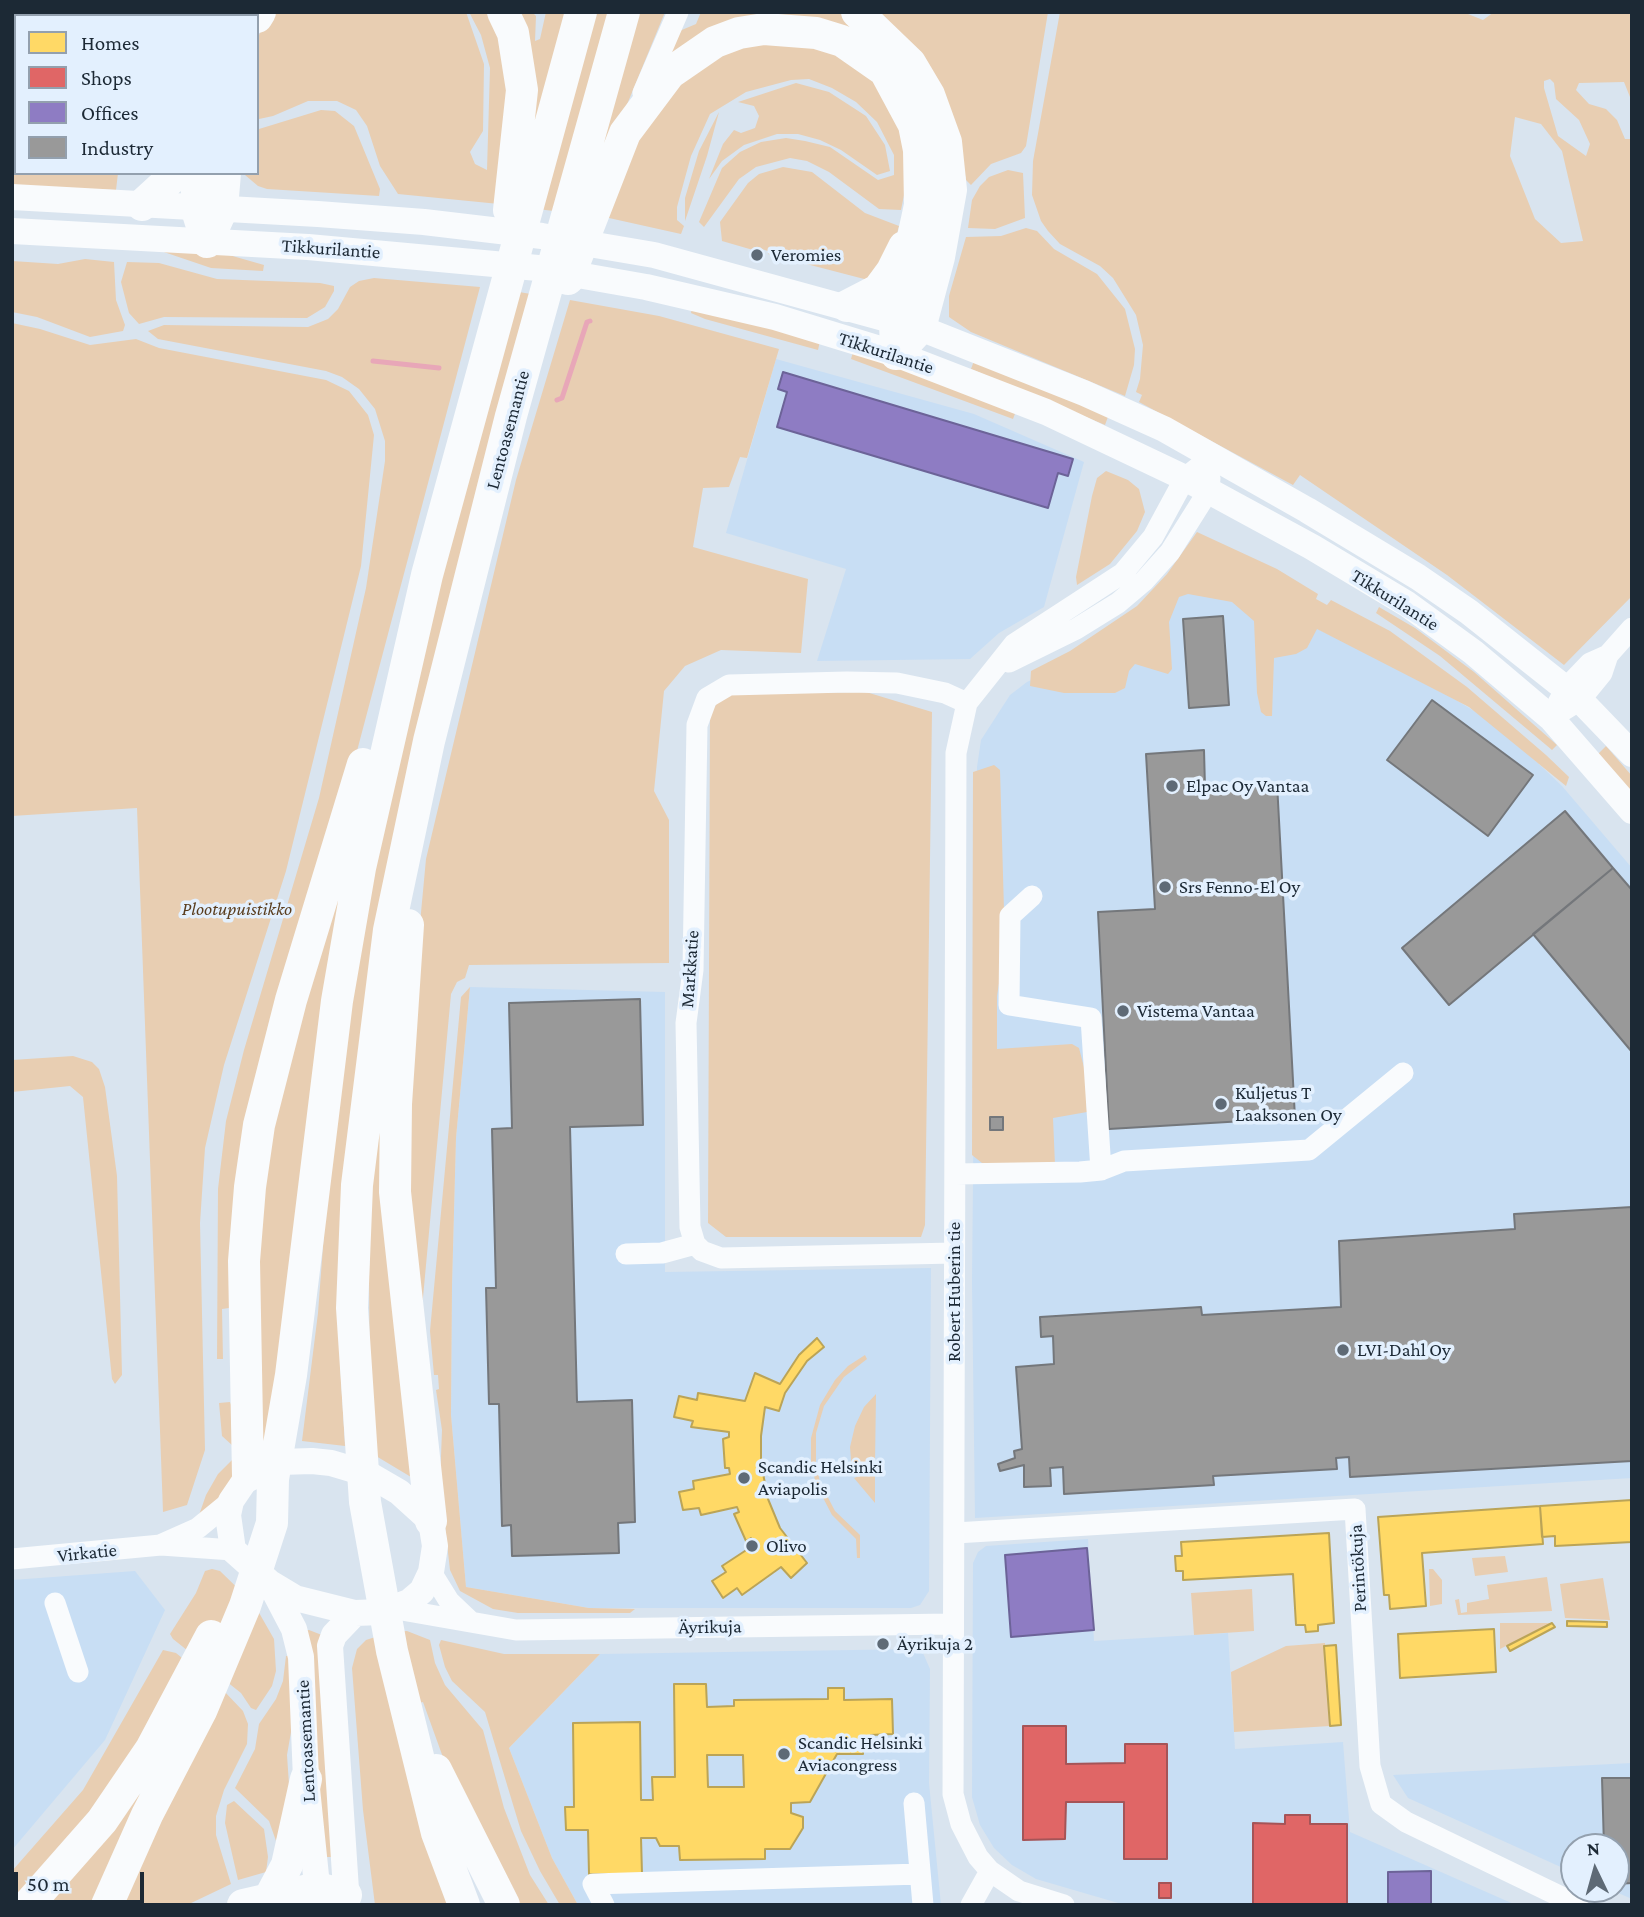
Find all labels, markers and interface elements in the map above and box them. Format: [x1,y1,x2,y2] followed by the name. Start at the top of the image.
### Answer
[14,14,259,175] legend
[81,31,140,55] text: Homes
[81,66,132,90] text: Shops
[81,101,139,125] text: Offices
[81,136,153,160] text: Industry
[281,234,381,264] street label: Tikkurilantie
[771,244,841,266] place label: Veromies
[749,247,765,263] marker: Veromies
[836,327,936,379] street label: Tikkurilantie
[481,368,535,492] street label: Lentoasemantie
[1347,564,1443,636] street label: Tikkurilantie
[1186,775,1309,797] place label: Elpac Oy Vantaa
[1164,778,1180,794] marker: Elpac Oy Vantaa
[1179,876,1300,898] place label: Srs Fenno-El Oy
[1157,879,1173,895] marker: Srs Fenno-El Oy
[182,898,292,920] park label: Plootupuistikko
[676,929,704,1009] street label: Markkatie
[1137,1000,1255,1022] place label: Vistema Vantaa
[1115,1003,1131,1019] marker: Vistema Vantaa
[1235,1082,1342,1126] place label: Kuljetus T Laaksonen Oy
[1213,1096,1229,1112] marker: Kuljetus T Laaksonen Oy
[943,1222,965,1362] street label: Robert Huberin tie
[1357,1339,1451,1361] place label: LVI-Dahl Oy
[1335,1342,1351,1358] marker: LVI-Dahl Oy
[758,1456,883,1500] place label: Scandic Helsinki Aviapolis
[736,1470,752,1486] marker: Scandic Helsinki Aviapolis
[1344,1524,1372,1612] street label: Perintökuja
[766,1535,807,1557] place label: Olivo
[744,1538,760,1554] marker: Olivo
[56,1539,118,1567] street label: Virkatie
[678,1615,742,1639] street label: Äyrikuja
[897,1633,973,1655] place label: Äyrikuja 2
[875,1636,891,1652] marker: Äyrikuja 2
[291,1679,321,1803] street label: Lentoasemantie
[798,1732,923,1776] place label: Scandic Helsinki Aviacongress
[776,1746,792,1762] marker: Scandic Helsinki Aviacongress
[1560,1833,1630,1903] north arrow
[1586,1838,1601,1860] text: N
[18,1857,147,1901] scale bar
[27,1872,70,1896] text: 50 m

